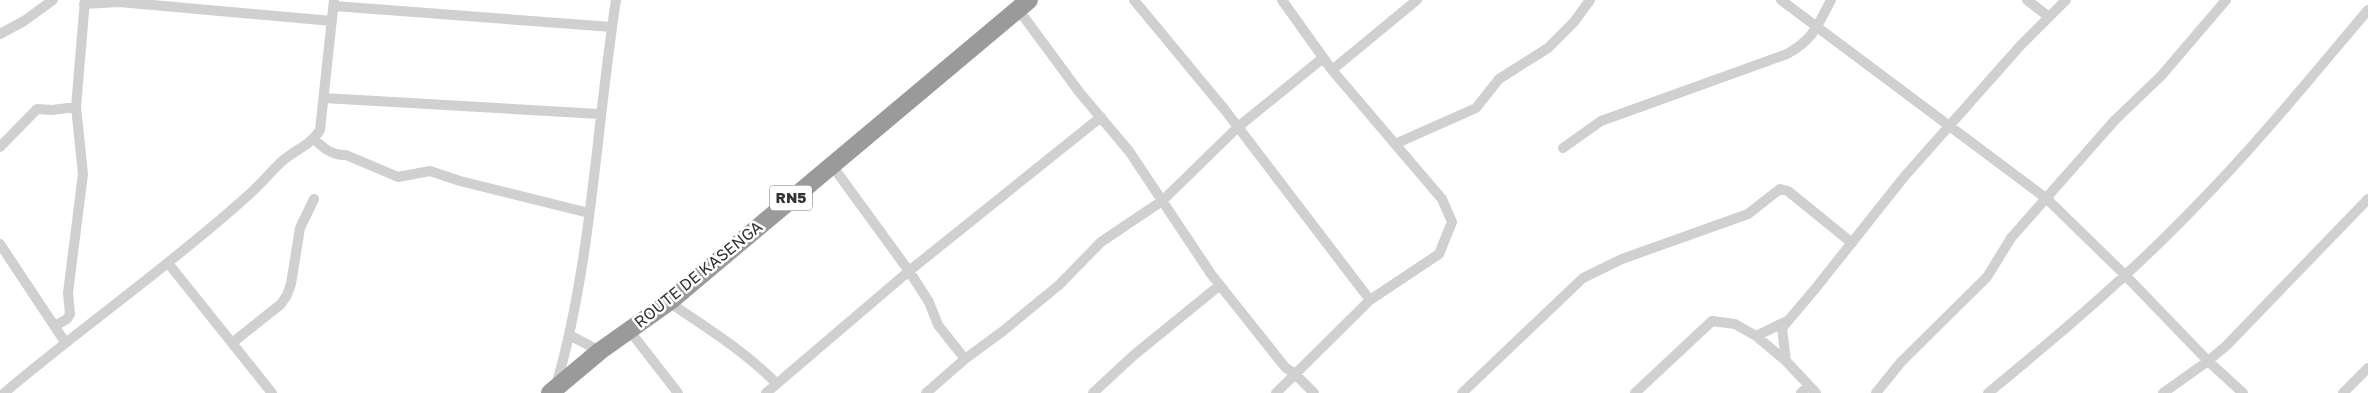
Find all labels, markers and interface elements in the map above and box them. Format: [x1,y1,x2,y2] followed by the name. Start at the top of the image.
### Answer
[770,186,812,210] road number: RN5
[630,216,766,332] street label: ROUTE DE KASENGA

